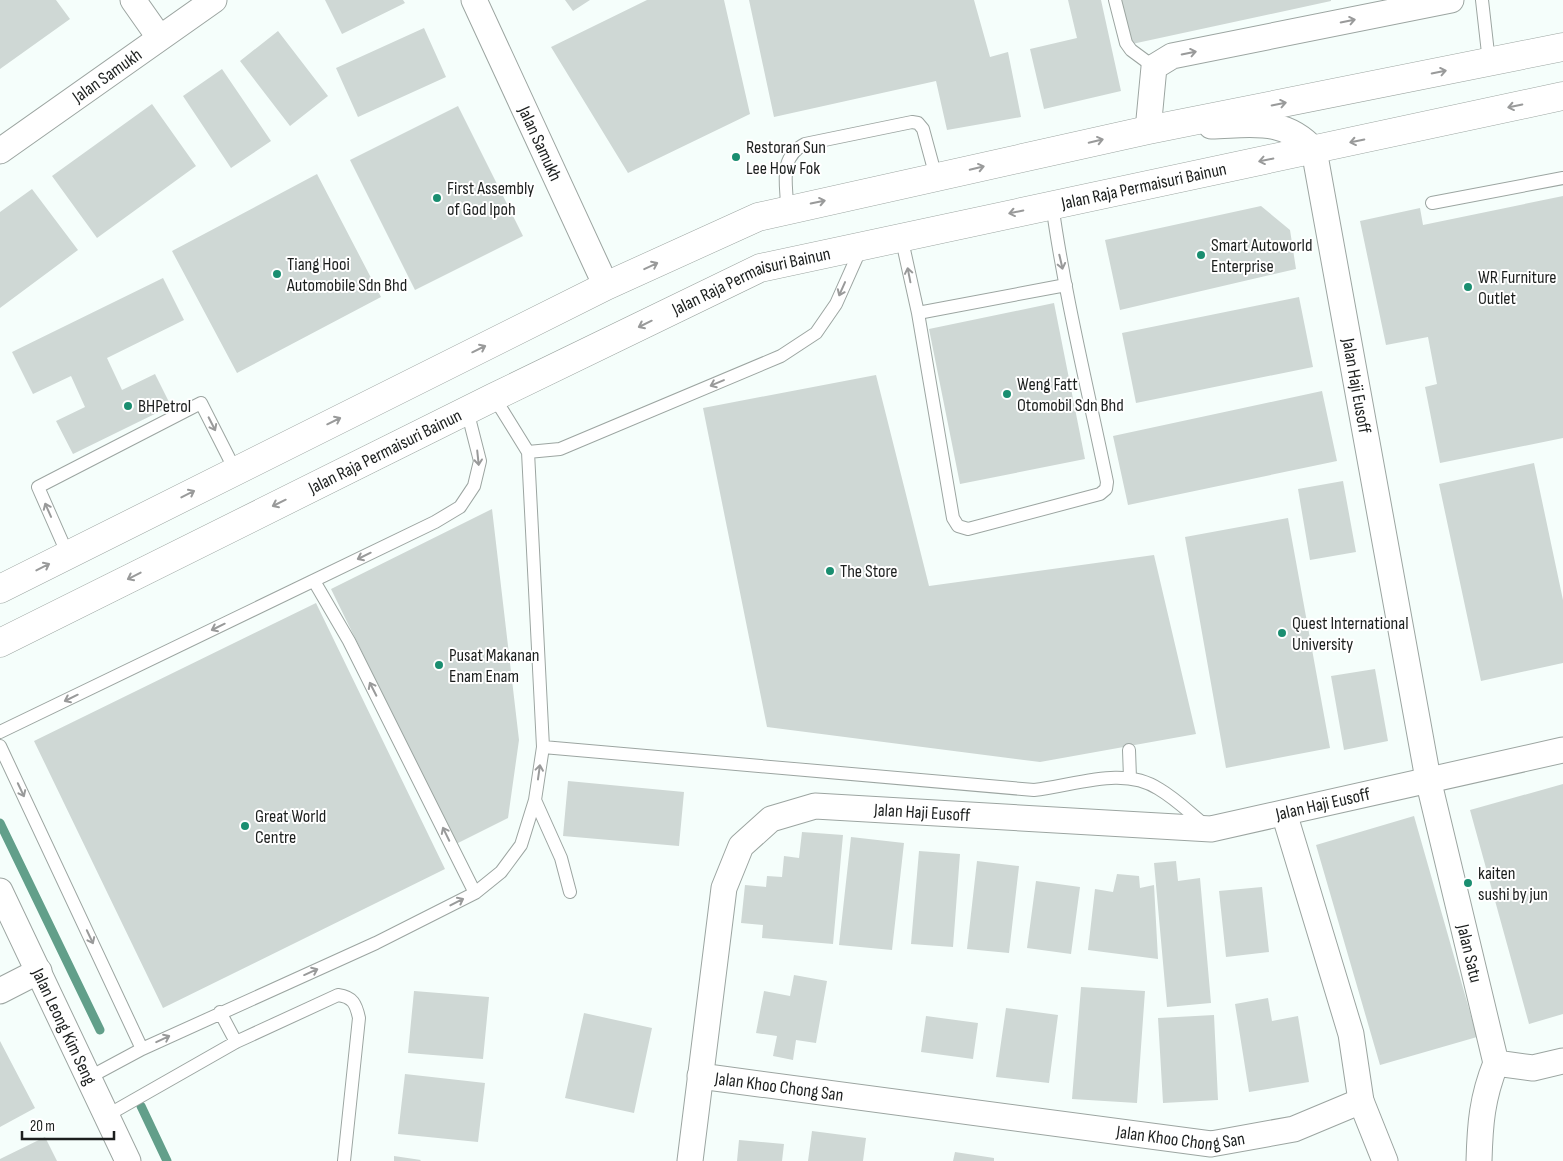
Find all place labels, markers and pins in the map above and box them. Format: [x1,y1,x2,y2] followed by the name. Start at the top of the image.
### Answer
[746,137,826,179] place label: Restoran Sun Lee How Fok
[730,151,742,163] marker: Restoran Sun Lee How Fok
[447,178,534,220] place label: First Assembly of God Ipoh
[431,192,443,204] marker: First Assembly of God Ipoh
[1211,235,1312,277] place label: Smart Autoworld Enterprise
[1195,249,1207,261] marker: Smart Autoworld Enterprise
[286,254,407,296] place label: Tiang Hooi Automobile Sdn Bhd
[1478,267,1557,309] place label: WR Furniture Outlet
[271,268,283,280] marker: Tiang Hooi Automobile Sdn Bhd
[1462,281,1474,293] marker: WR Furniture Outlet
[1017,374,1124,416] place label: Weng Fatt Otomobil Sdn Bhd
[1001,388,1013,400] marker: Weng Fatt Otomobil Sdn Bhd
[138,396,191,417] place label: BHPetrol
[122,400,134,412] marker: BHPetrol
[840,561,898,582] place label: The Store
[824,565,836,577] marker: The Store
[1292,613,1409,655] place label: Quest International University
[1276,627,1288,639] marker: Quest International University
[449,645,540,687] place label: Pusat Makanan Enam Enam
[433,659,445,671] marker: Pusat Makanan Enam Enam
[255,806,326,848] place label: Great World Centre
[239,820,251,832] marker: Great World Centre
[1478,863,1548,905] place label: kaiten sushi by jun
[1462,877,1474,889] marker: kaiten sushi by jun

